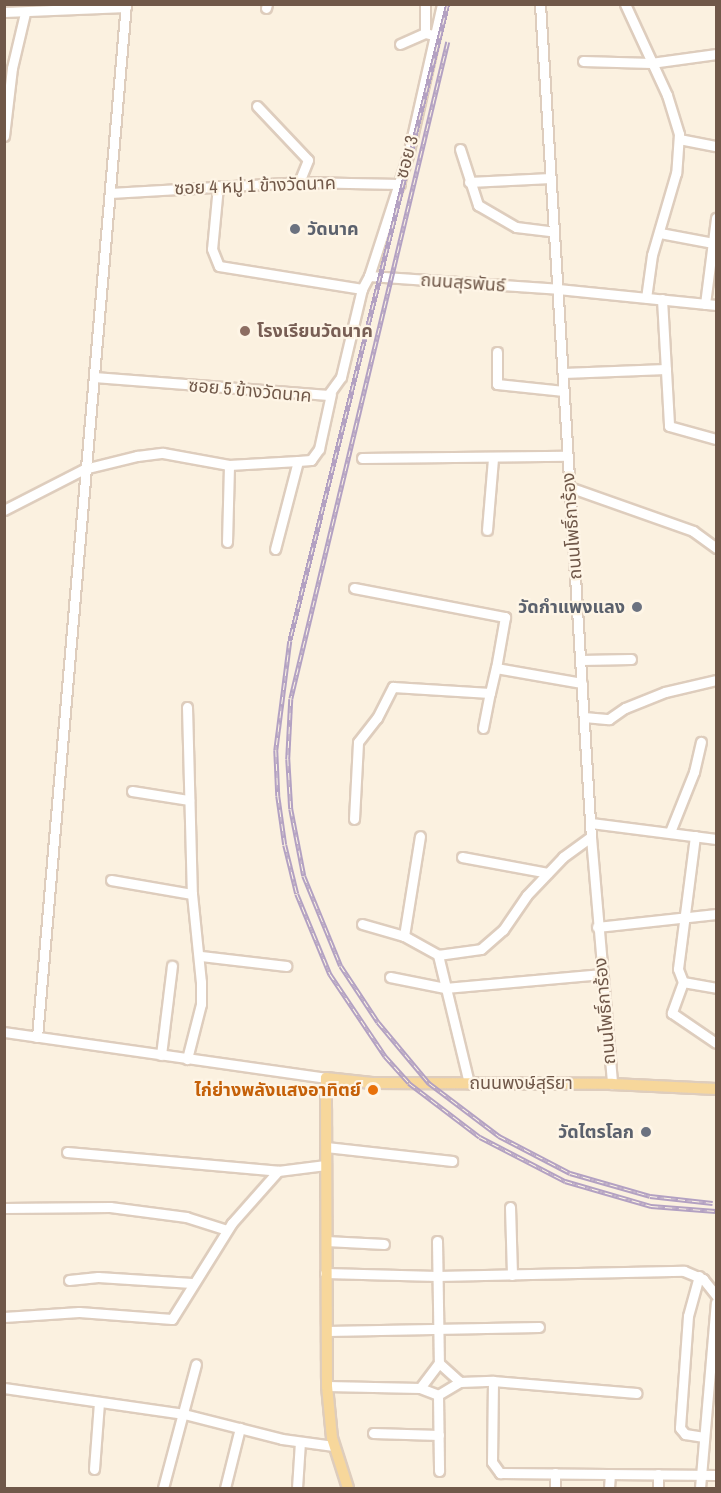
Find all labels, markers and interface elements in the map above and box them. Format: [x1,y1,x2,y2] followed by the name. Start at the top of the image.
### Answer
[391,133,423,181] street label: ซอย 3
[174,172,336,200] street label: ซอย 4 หมู่ 1 ข้างวัดนาค
[307,218,359,240] place label: วัดนาค
[288,222,302,236] marker: วัดนาค
[420,269,506,297] street label: ถนนสุรพันธ์
[257,320,373,342] place label: โรงเรียนวัดนาค
[238,324,252,338] marker: โรงเรียนวัดนาค
[187,375,313,407] street label: ซอย 5 ข้างวัดนาค
[557,472,587,580] street label: ถนนโพธิ์การ้อง
[518,596,625,618] place label: วัดกำแพงแลง
[630,600,644,614] marker: วัดกำแพงแลง
[590,957,620,1065] street label: ถนนโพธิ์การ้อง
[469,1072,573,1094] street label: ถนนพงษ์สุริยา
[194,1079,361,1101] place label: ไก่ย่างพลังแสงอาทิตย์
[366,1083,380,1097] marker: ไก่ย่างพลังแสงอาทิตย์
[558,1121,634,1143] place label: วัดไตรโลก
[639,1125,653,1139] marker: วัดไตรโลก

